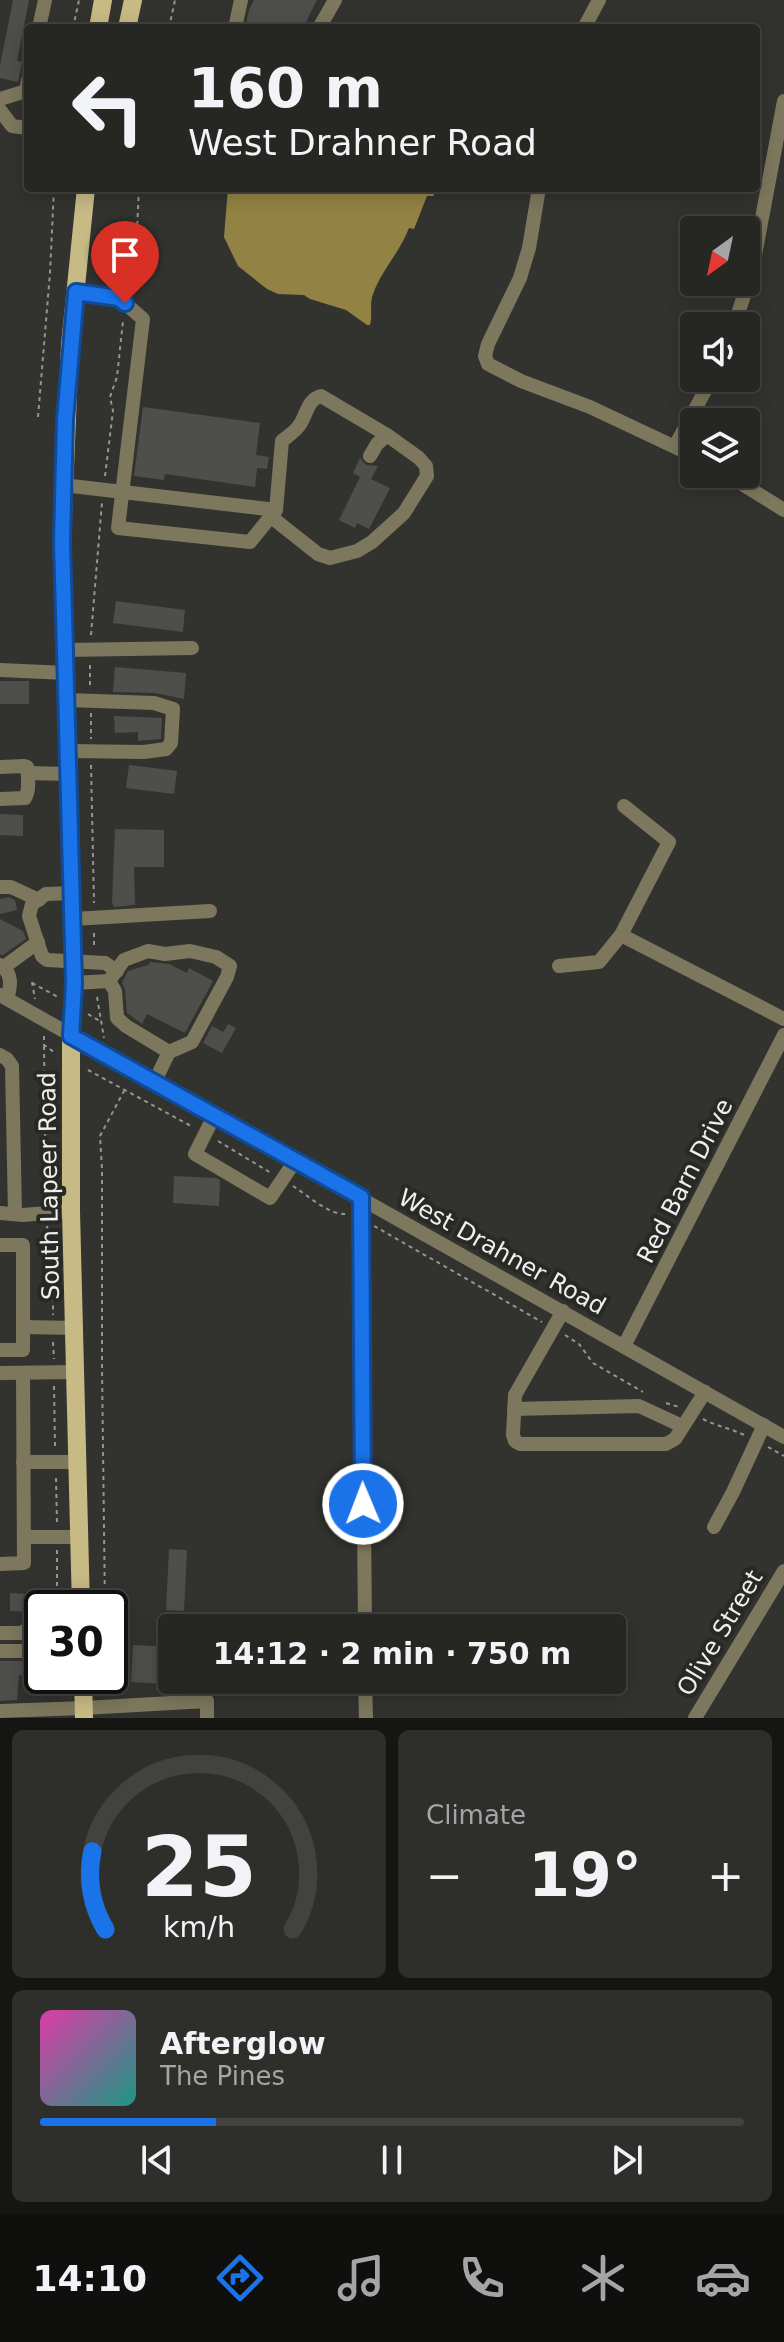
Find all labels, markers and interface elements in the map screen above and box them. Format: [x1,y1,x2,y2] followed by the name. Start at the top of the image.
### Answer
[188,55,383,120] text: 160 m
[56,56,160,160] icon: left
[188,122,537,163] text: West Drahner Road
[680,216,760,296] north arrow
[680,216,760,488] map controls
[91,221,159,303] pin
[103,233,147,277] icon: arrive
[680,312,760,392] button: sound
[680,408,760,488] button: layers
[33,1072,65,1300] street label: South Lapeer Road
[632,1094,738,1268] street label: Red Barn Drive
[393,1183,611,1321] street label: West Drahner Road
[321,1462,405,1546] position arrow
[671,1565,769,1701] street label: Olive Street
[24,1590,128,1694] speed limit sign: 30
[213,1636,571,1671] text: 14:12 · 2 min · 750 m
[426,1800,526,1830] text: Climate
[141,1819,257,1916] text: 25
[528,1840,642,1910] text: 19°
[426,1850,463,1901] text: −
[707,1850,744,1901] text: +
[163,1910,235,1944] text: km/h
[160,2026,326,2061] text: Afterglow
[160,2061,285,2091] text: The Pines
[135,2138,179,2182] icon: previous
[370,2138,414,2182] icon: pause
[605,2138,649,2182] icon: next
[212,2250,268,2306] icon: directions
[333,2250,389,2306] icon: music
[454,2250,510,2306] icon: phone
[575,2250,631,2306] icon: climate
[695,2250,751,2306] icon: car
[32,2258,147,2299] text: 14:10

